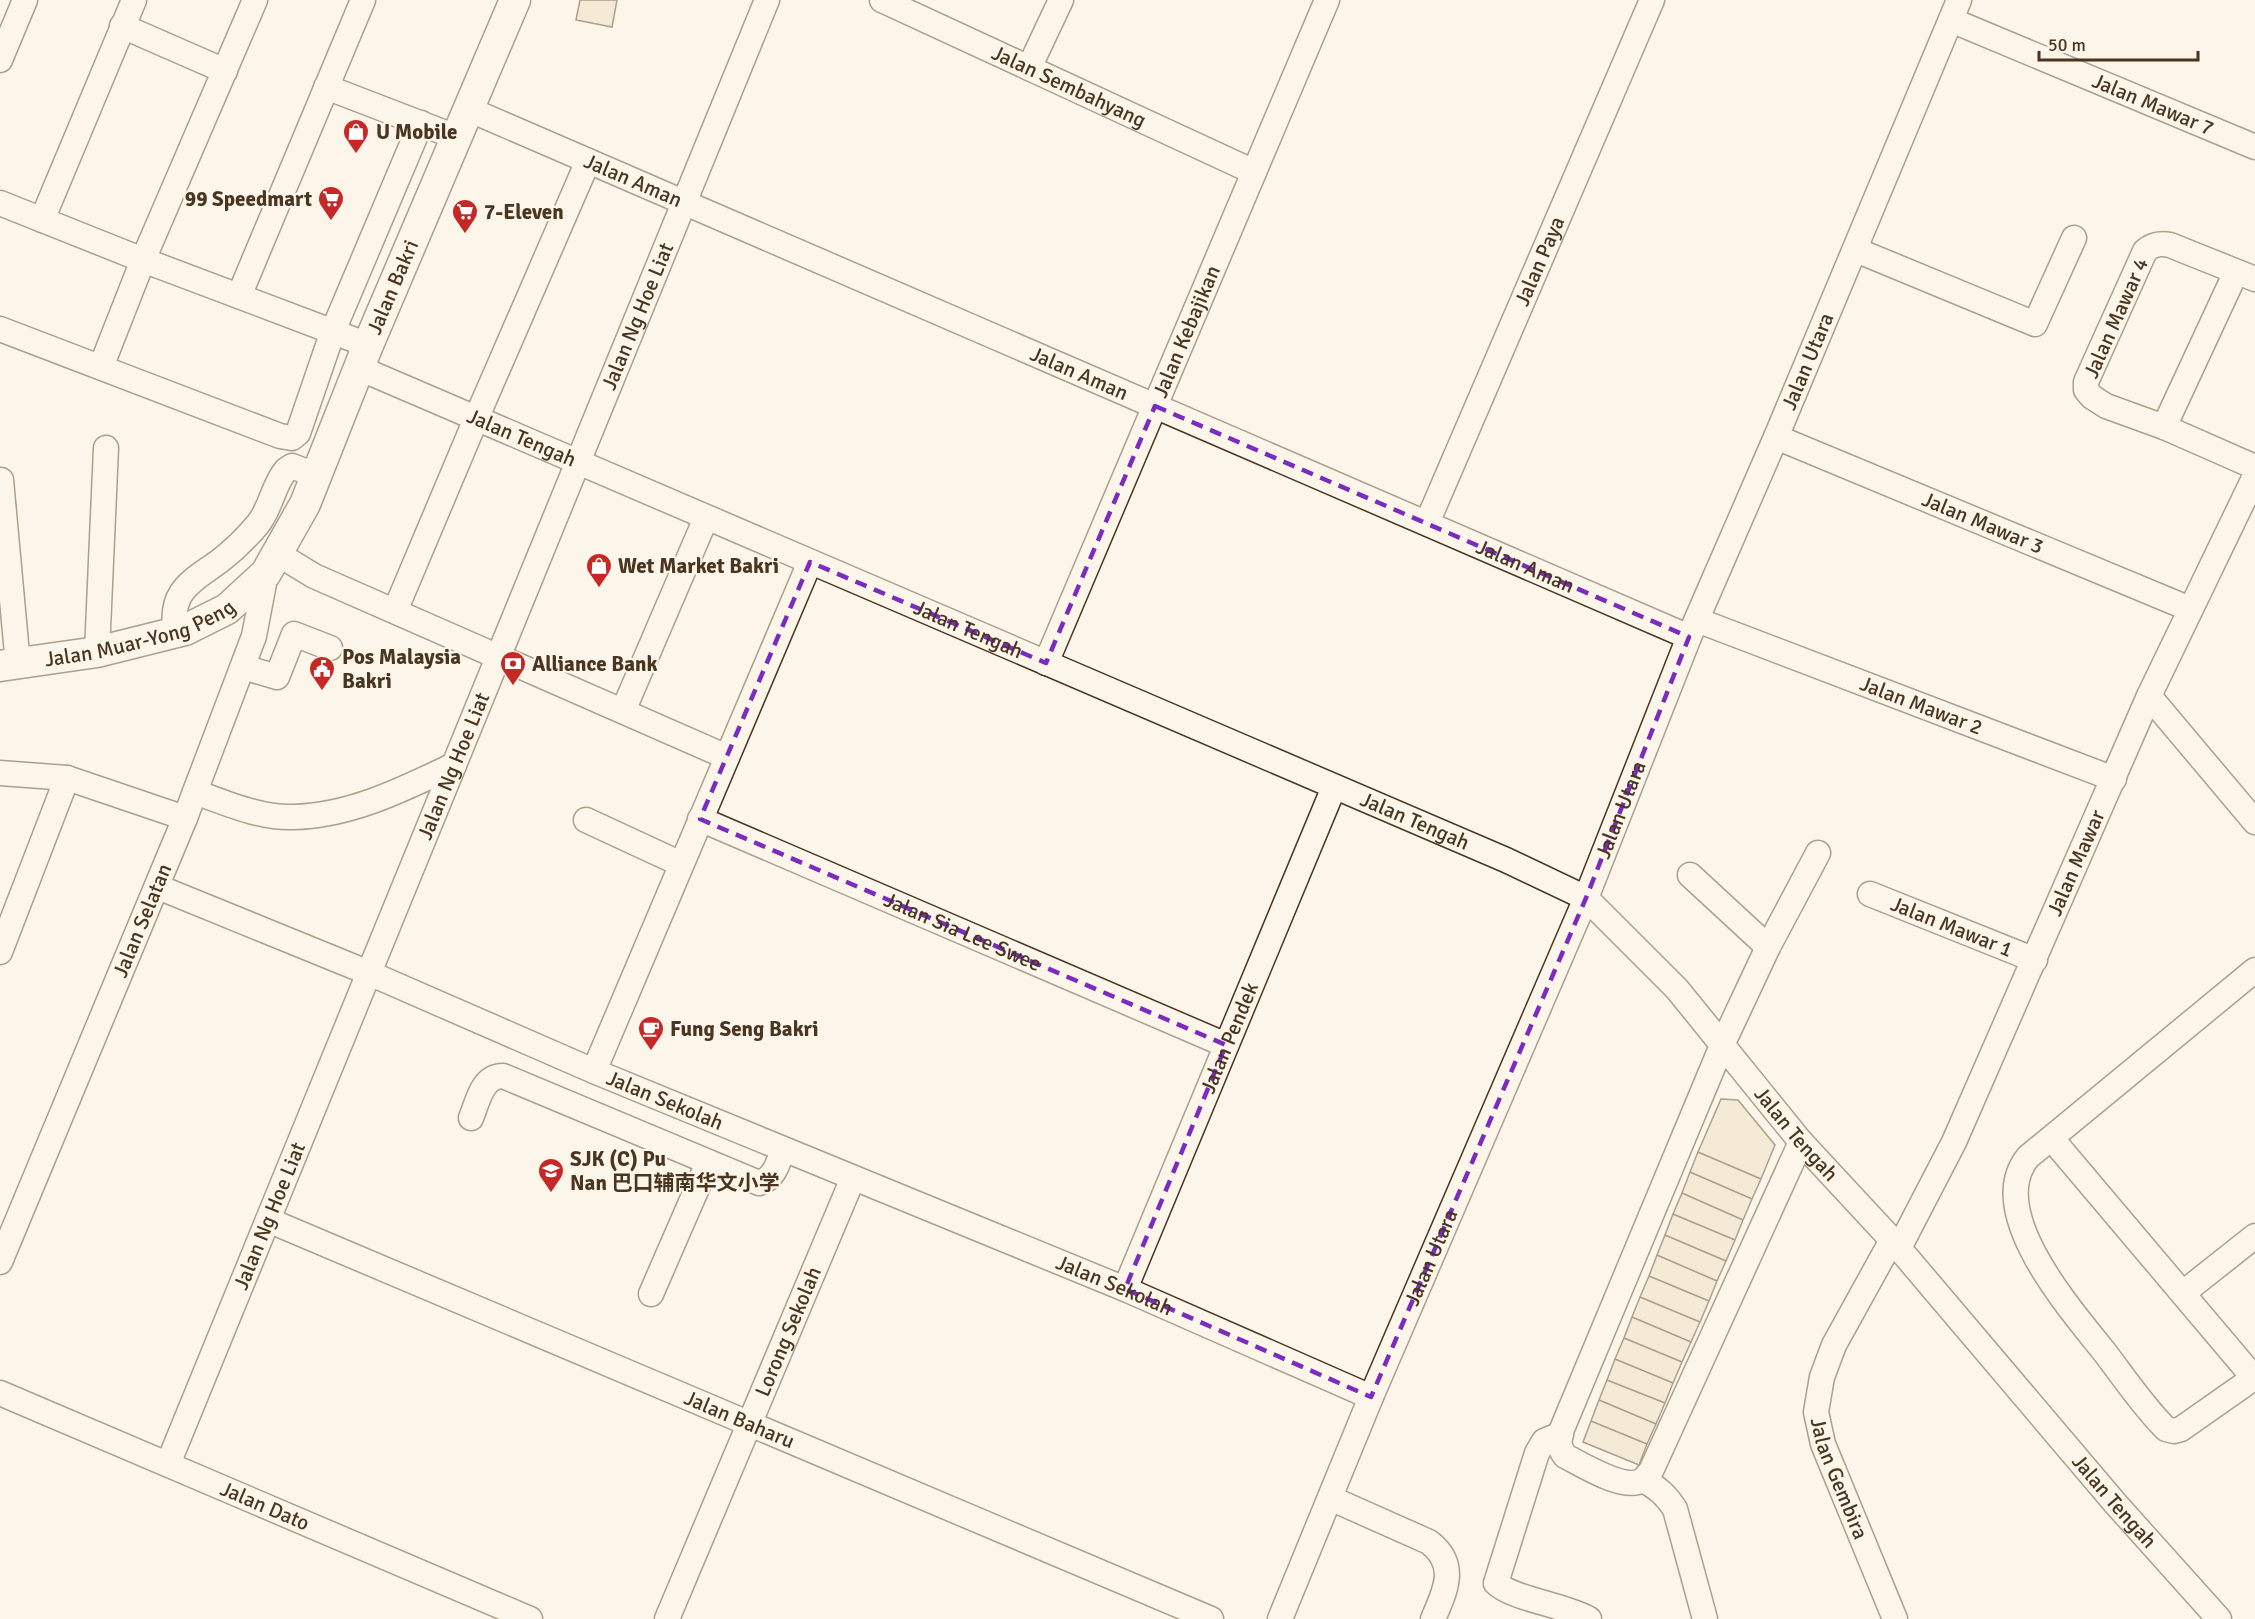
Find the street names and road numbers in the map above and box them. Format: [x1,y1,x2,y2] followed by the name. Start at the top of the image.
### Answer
[988,40,1150,133] street label: Jalan Sembahyang
[2088,68,2218,141] street label: Jalan Mawar 7
[580,148,686,213] street label: Jalan Aman
[1509,213,1570,310] street label: Jalan Paya
[361,236,424,338] street label: Jalan Bakri
[596,239,679,394] street label: Jalan Ng Hoe Liat
[2078,254,2154,382] street label: Jalan Mawar 4
[1147,261,1226,402] street label: Jalan Kebajikan
[1776,309,1840,414] street label: Jalan Utara
[1026,341,1132,406] street label: Jalan Aman
[463,403,580,473] street label: Jalan Tengah
[1918,486,2048,560] street label: Jalan Mawar 3
[1472,534,1578,599] street label: Jalan Aman
[43,595,241,672] street label: Jalan Muar-Yong Peng
[910,595,1027,664] street label: Jalan Tengah
[1856,670,1986,741] street label: Jalan Mawar 2
[412,689,495,844] street label: Jalan Ng Hoe Liat
[1590,757,1652,862] street label: Jalan Utara
[1356,786,1473,856] street label: Jalan Tengah
[2041,806,2111,920] street label: Jalan Mawar
[107,860,178,981] street label: Jalan Selatan
[880,887,1045,977] street label: Jalan Sia Lee Swee
[1887,891,2017,963] street label: Jalan Mawar 1
[1195,978,1264,1097] street label: Jalan Pendek
[603,1065,727,1136] street label: Jalan Sekolah
[1748,1081,1844,1187] street label: Jalan Tengah
[228,1138,311,1293] street label: Jalan Ng Hoe Liat
[1399,1205,1463,1310] street label: Jalan Utara
[1052,1249,1177,1321] street label: Jalan Sekolah
[749,1263,827,1400] street label: Lorong Sekolah
[681,1385,799,1454] street label: Jalan Baharu
[1805,1415,1874,1543] street label: Jalan Gembira
[2066,1449,2162,1554] street label: Jalan Tengah
[216,1475,313,1536] street label: Jalan Dato

